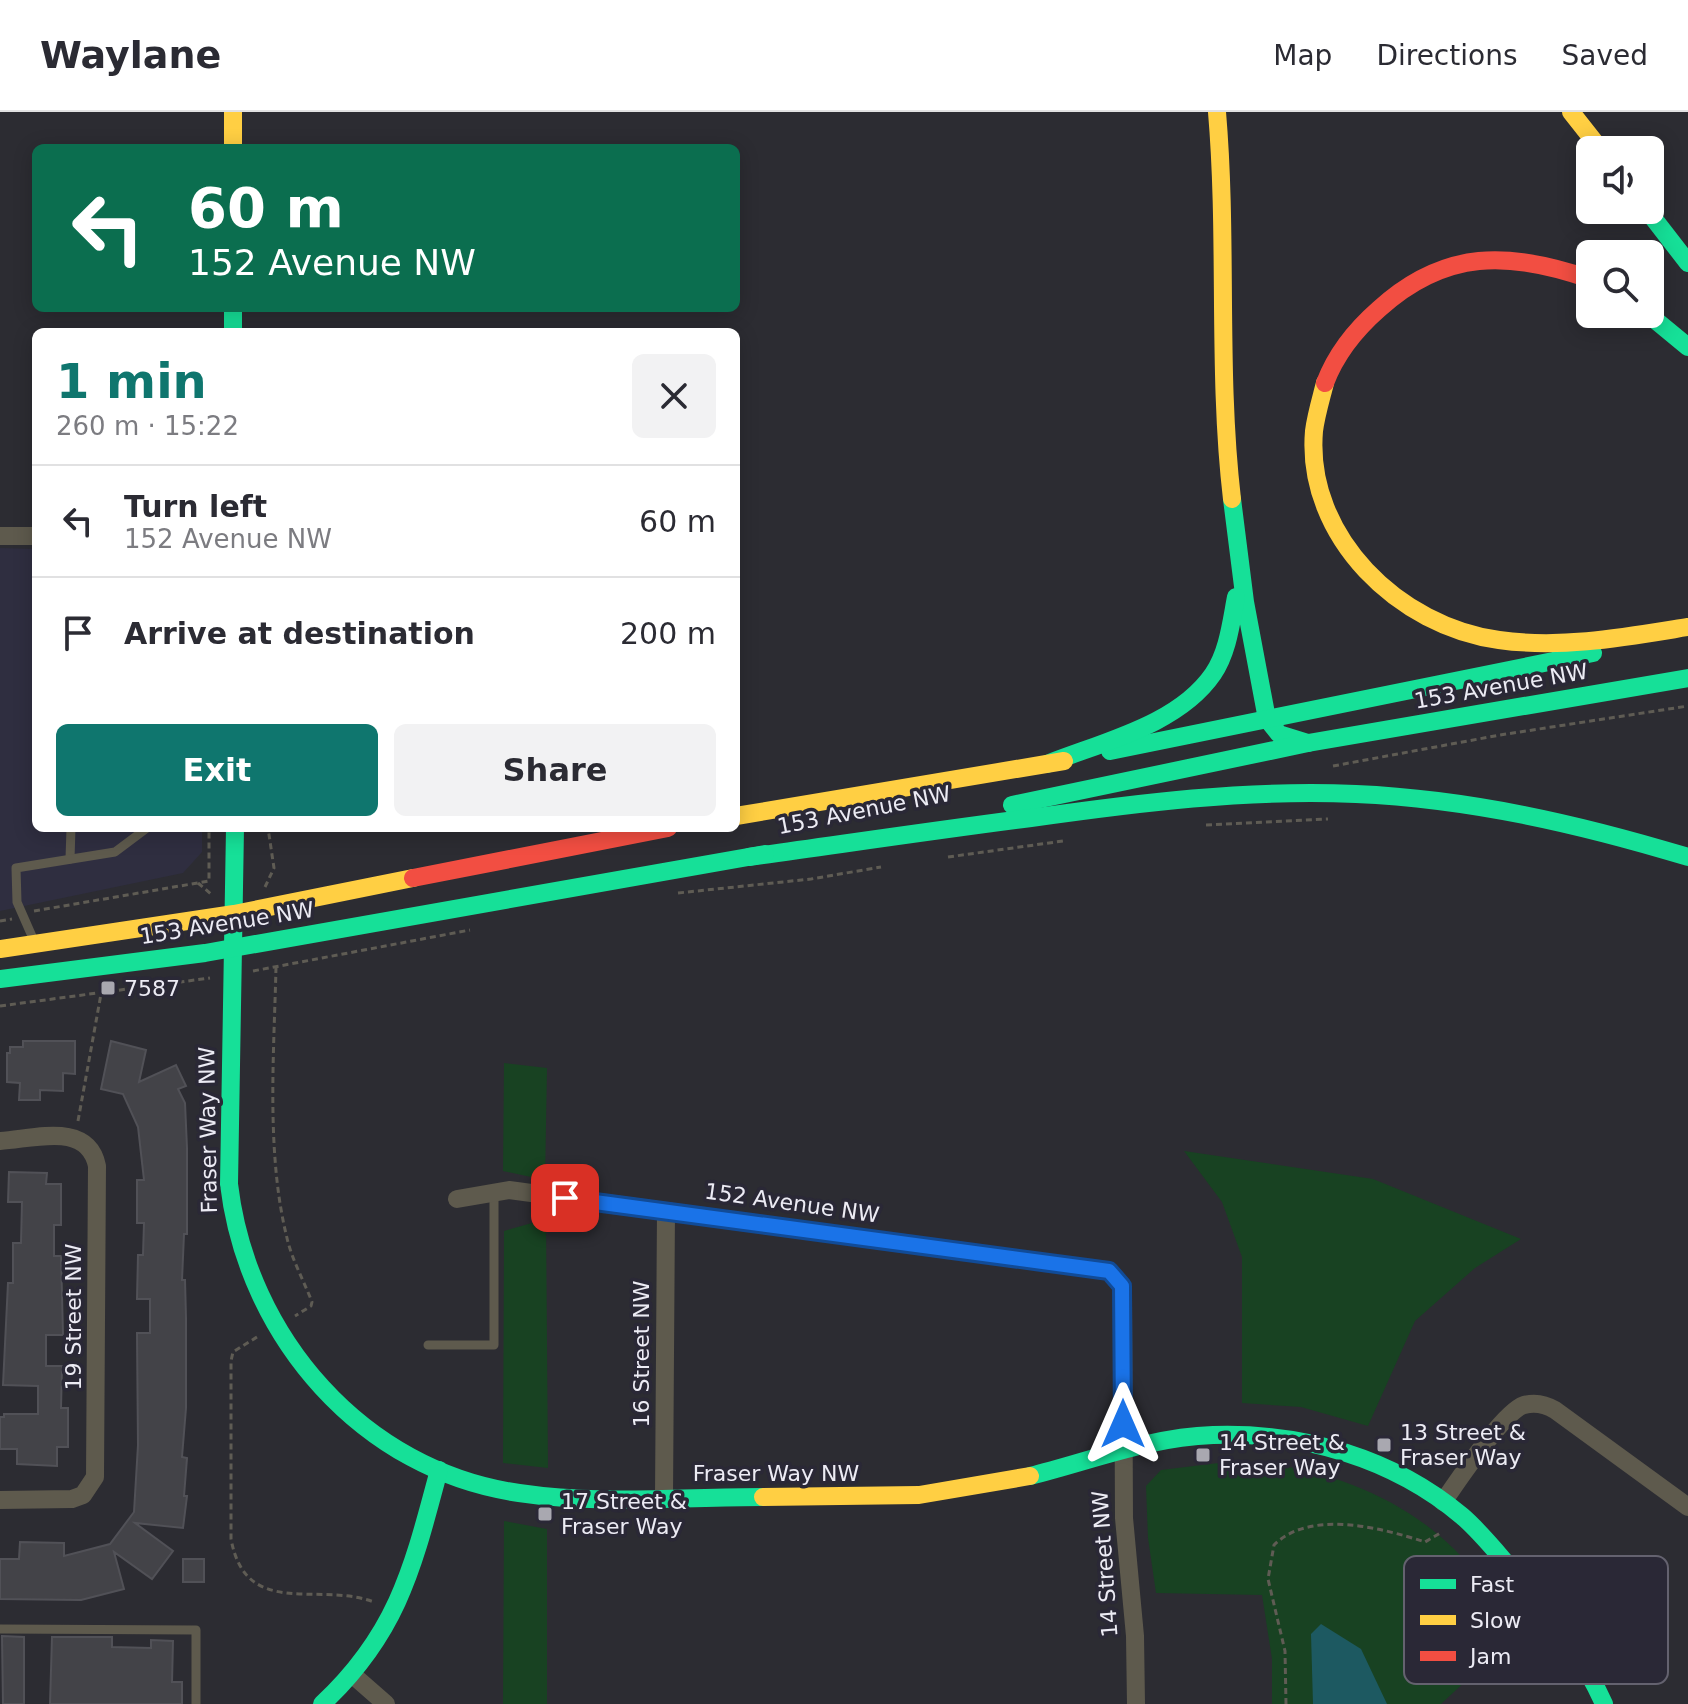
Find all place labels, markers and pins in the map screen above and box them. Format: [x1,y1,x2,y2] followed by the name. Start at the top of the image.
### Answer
[124,976,180,1001] place label: 7587
[99,979,117,997] marker: 7587
[531,1164,599,1232] pin
[1400,1420,1526,1470] place label: 13 Street & Fraser Way
[1219,1430,1345,1480] place label: 14 Street & Fraser Way
[1375,1436,1393,1454] marker: 13 Street & Fraser Way
[1194,1446,1212,1464] marker: 14 Street & Fraser Way
[561,1489,687,1539] place label: 17 Street & Fraser Way
[536,1505,554,1523] marker: 17 Street & Fraser Way

